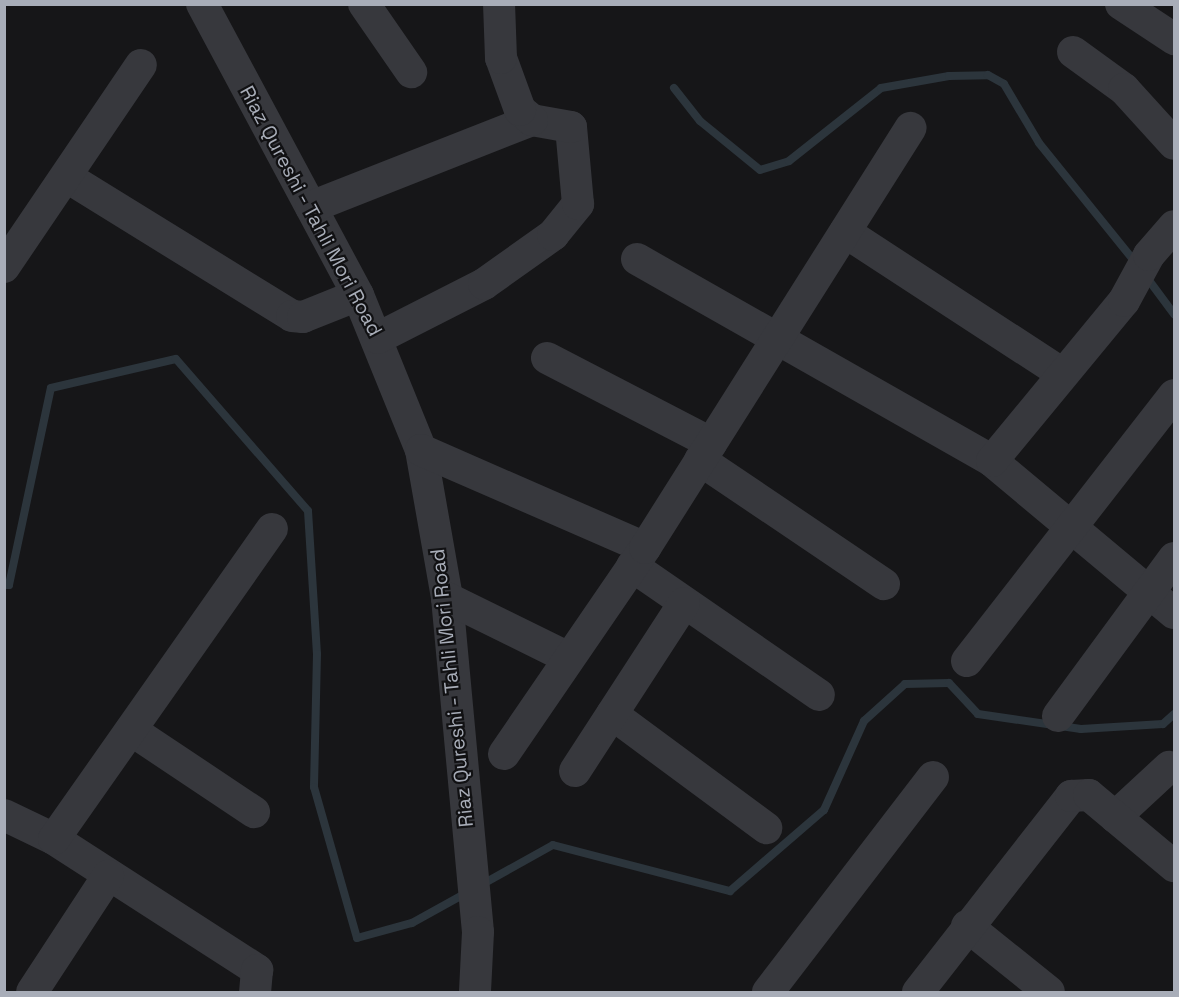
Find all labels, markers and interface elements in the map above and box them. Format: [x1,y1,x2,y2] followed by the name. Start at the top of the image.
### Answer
[234,81,388,341] street label: Riaz Qureshi - Tahli Mori Road
[425,547,479,829] street label: Riaz Qureshi - Tahli Mori Road

